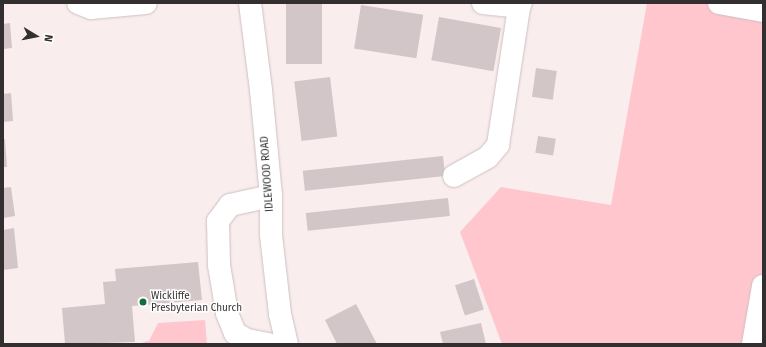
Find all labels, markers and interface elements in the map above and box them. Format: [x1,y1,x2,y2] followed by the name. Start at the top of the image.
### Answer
[16,16,56,56] north arrow
[41,33,55,43] text: N
[259,136,277,212] street label: IDLEWOOD ROAD
[151,290,242,314] place label: Wickliffe Presbyterian Church
[138,297,148,307] marker: Wickliffe Presbyterian Church

